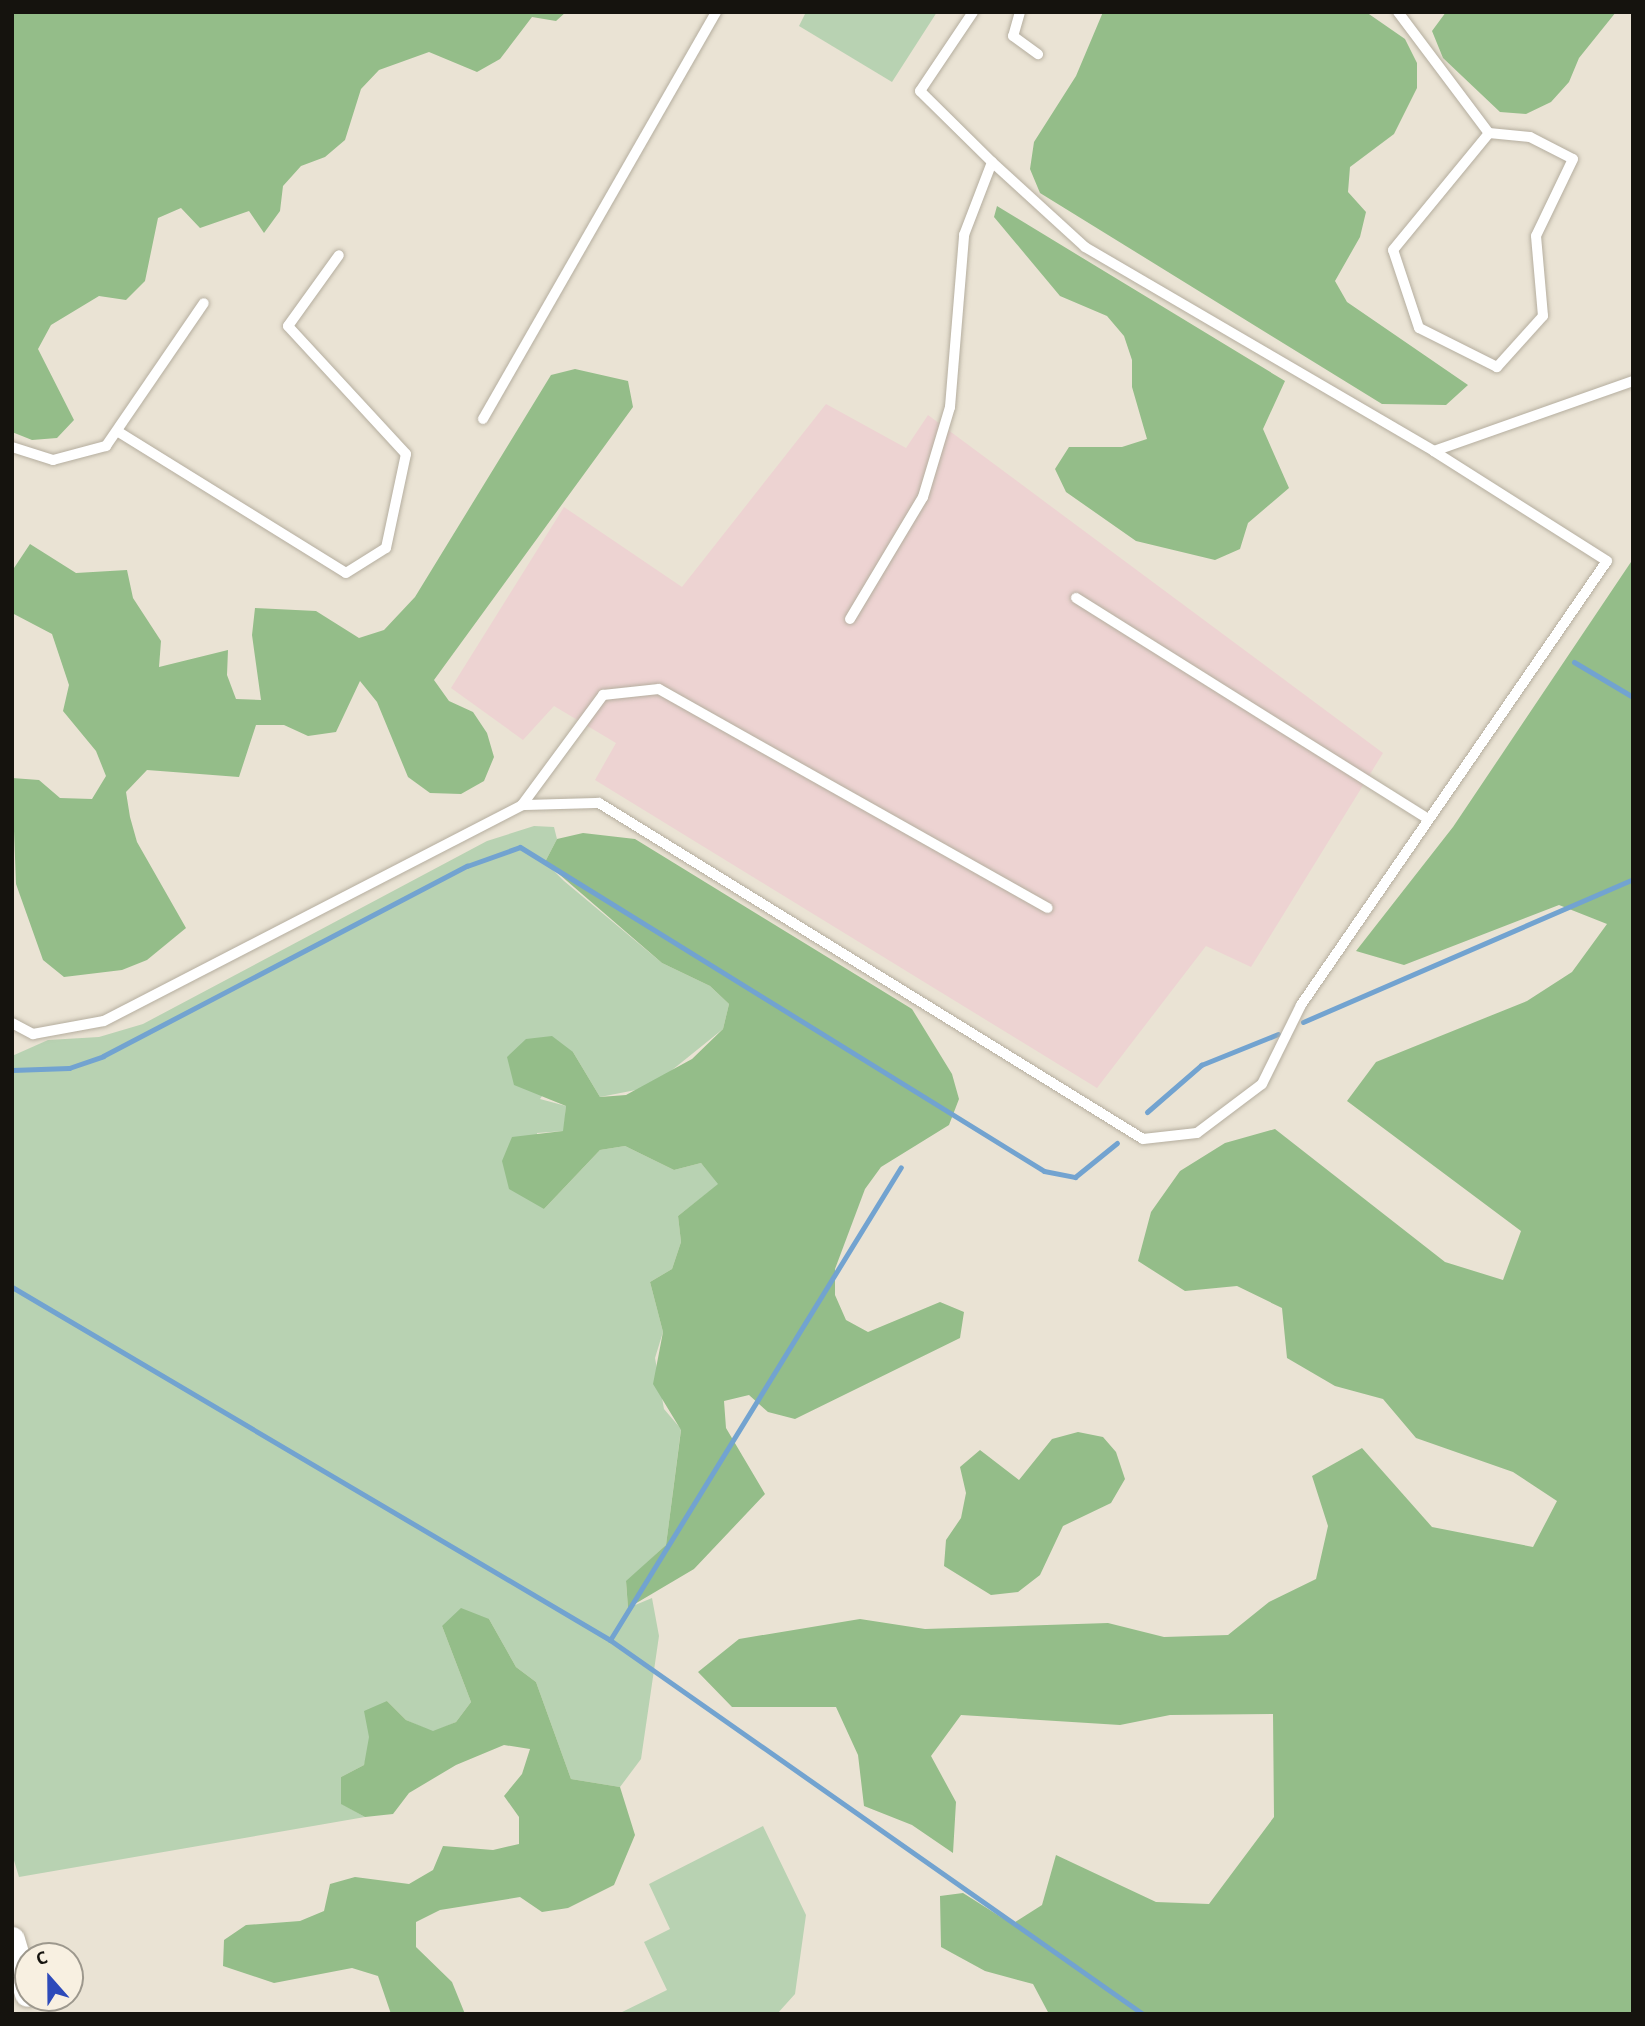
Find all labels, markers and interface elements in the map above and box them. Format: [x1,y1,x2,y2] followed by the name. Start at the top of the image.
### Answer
[14,1942,84,2012] north arrow
[34,1948,50,1970] text: С

